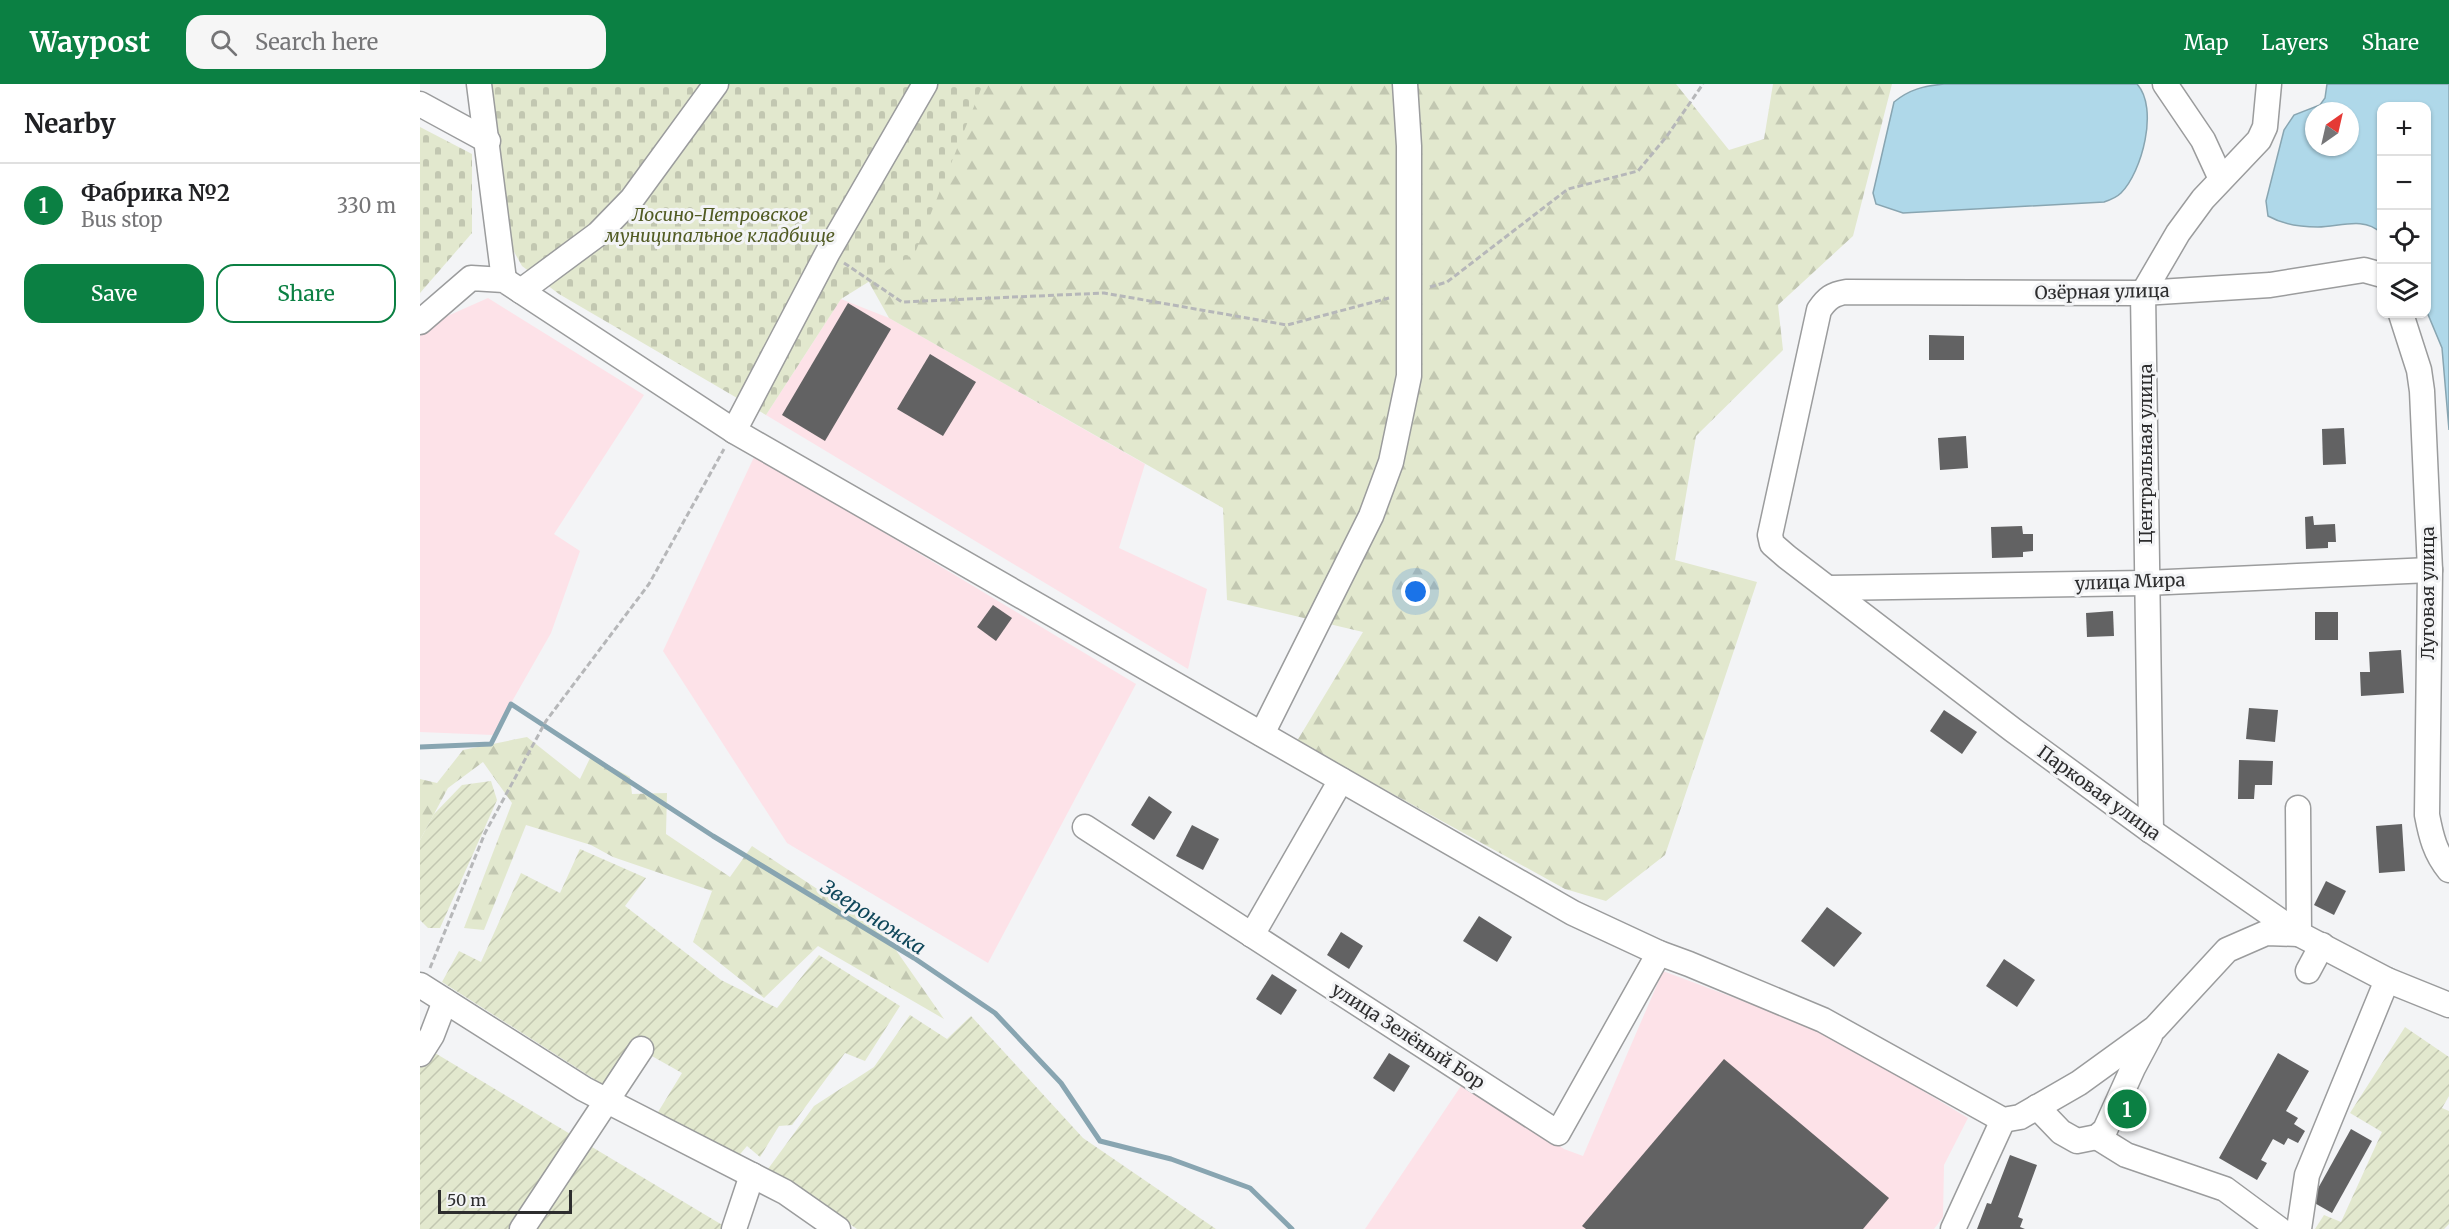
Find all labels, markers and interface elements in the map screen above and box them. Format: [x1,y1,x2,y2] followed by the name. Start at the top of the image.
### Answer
[186,15,606,69] search box
[30,24,150,60] text: Waypost
[207,26,240,59] icon: search
[255,28,378,56] text: Search here
[2184,29,2229,56] text: Map
[2262,29,2329,56] text: Layers
[2362,29,2419,56] text: Share
[2305,102,2359,156] north arrow
[2377,102,2431,318] map controls
[2377,102,2431,156] button: +
[24,107,116,140] text: Nearby
[2377,156,2431,210] button: −
[81,179,230,207] text: Фабрика №2
[39,193,48,218] text: 1
[337,193,396,218] text: 330 m
[604,203,835,247] park label: Лосино-Петровское муниципальное кладбище
[81,207,163,232] text: Bus stop
[2377,210,2431,264] button: locate
[24,264,204,323] button: Save
[216,264,396,323] button: Share
[2377,264,2431,318] button: layers
[2034,279,2170,304] street label: Озёрная улица
[2134,363,2157,544] street label: Центральная улица
[2416,526,2439,660] street label: Луговая улица
[2074,568,2186,595] street label: улица Мира
[1401,577,1430,606] your location
[2033,740,2166,845] street label: Парковая улица
[816,873,930,960] water label: Звероножка
[1327,977,1489,1094] street label: улица Зелёный Бор
[2108,1086,2146,1132] pin: 1
[438,1187,572,1214] scale bar
[447,1190,486,1210] text: 50 m

